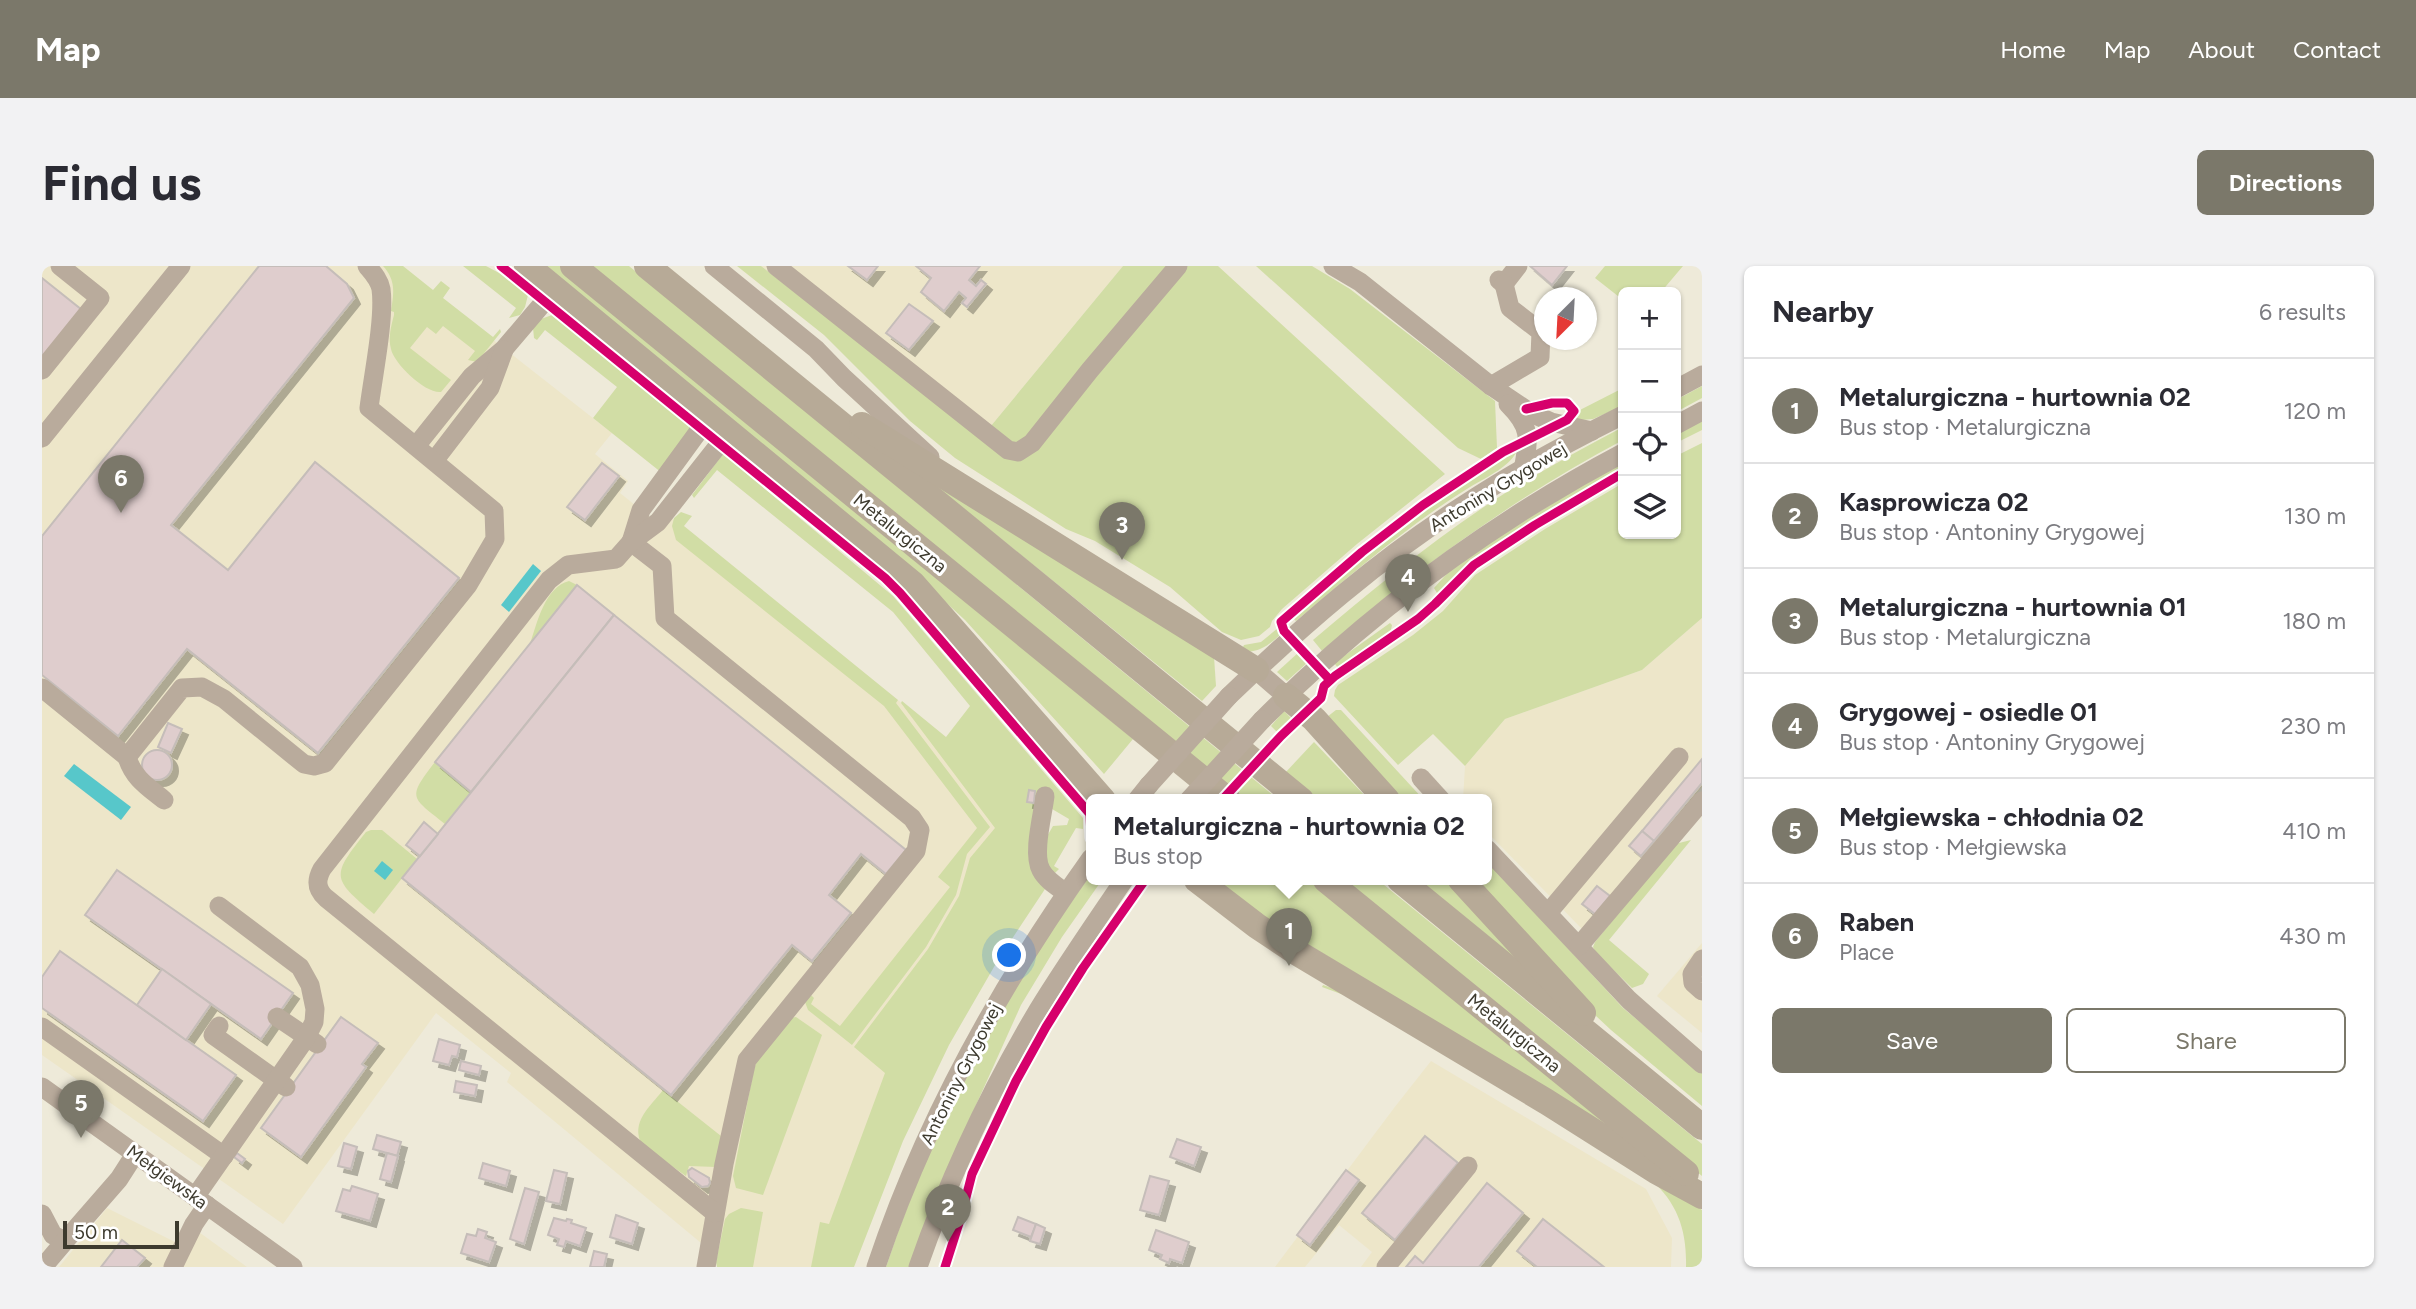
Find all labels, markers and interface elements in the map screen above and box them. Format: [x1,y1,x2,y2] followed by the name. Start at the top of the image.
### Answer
[35,30,101,69] text: Map
[2000,35,2066,64] text: Home
[2104,35,2150,64] text: Map
[2188,35,2255,64] text: About
[2293,35,2381,64] text: Contact
[2197,150,2374,215] button: Directions
[42,153,201,212] text: Find us
[1534,287,1597,350] north arrow
[1618,287,1681,539] map controls
[1618,287,1681,350] button: +
[1772,293,1874,330] text: Nearby
[2259,298,2346,326] text: 6 results
[1618,350,1681,413] button: −
[1839,381,2191,413] text: Metalurgiczna - hurtownia 02
[1790,397,1800,425] text: 1
[2284,397,2346,425] text: 120 m
[1618,413,1681,476] button: locate
[1839,413,2091,441] text: Bus stop · Metalurgiczna
[1426,437,1570,537] street label: Antoniny Grygowej
[98,455,144,513] pin: 6
[1618,476,1681,539] button: layers
[1839,486,2029,518] text: Kasprowicza 02
[849,489,951,577] street label: Metalurgiczna
[1099,502,1145,560] pin: 3
[1788,502,1802,530] text: 2
[2284,502,2346,530] text: 130 m
[1839,518,2145,546] text: Bus stop · Antoniny Grygowej
[1385,554,1431,612] pin: 4
[1839,591,2187,623] text: Metalurgiczna - hurtownia 01
[1789,607,1801,635] text: 3
[2282,607,2346,635] text: 180 m
[1839,623,2091,651] text: Bus stop · Metalurgiczna
[1839,696,2098,728] text: Grygowej - osiedle 01
[1788,712,1802,740] text: 4
[2281,712,2346,740] text: 230 m
[1839,728,2145,756] text: Bus stop · Antoniny Grygowej
[1086,794,1492,885] popup
[1839,801,2144,833] text: Mełgiewska - chłodnia 02
[1113,810,1465,842] text: Metalurgiczna - hurtownia 02
[1788,817,1802,845] text: 5
[2282,817,2346,845] text: 410 m
[1839,833,2067,861] text: Bus stop · Mełgiewska
[1113,842,1203,870] text: Bus stop
[1839,906,1914,938] text: Raben
[1266,908,1312,966] pin: 1
[1788,922,1802,950] text: 6
[2279,922,2346,950] text: 430 m
[992,938,1026,972] your location
[1839,938,1894,966] text: Place
[1463,989,1565,1077] street label: Metalurgiczna
[916,1000,1006,1148] street label: Antoniny Grygowej
[1772,1008,2052,1073] button: Save
[2066,1008,2346,1073] button: Share
[58,1080,104,1138] pin: 5
[122,1140,212,1214] street label: Mełgiewska
[925,1184,971,1242] pin: 2
[63,1218,178,1250] scale bar
[74,1221,118,1244] text: 50 m

